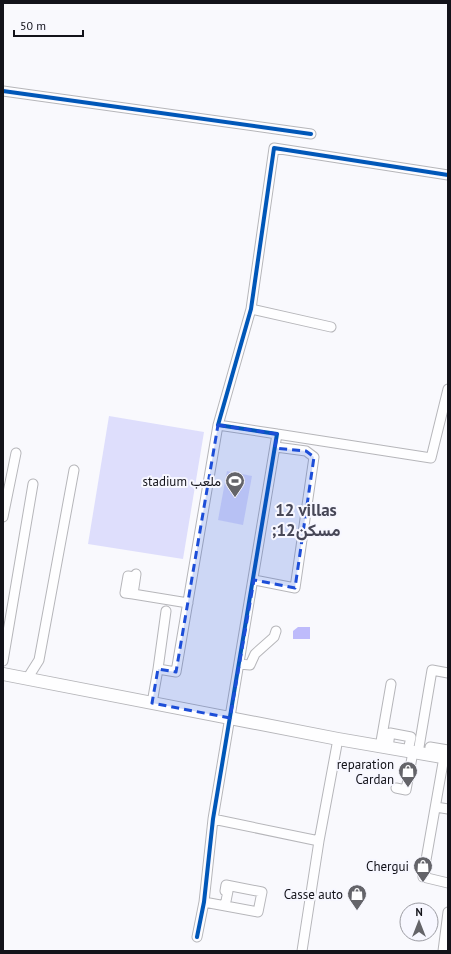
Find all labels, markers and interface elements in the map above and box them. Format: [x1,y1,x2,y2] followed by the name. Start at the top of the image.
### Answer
[14,12,83,38] scale bar
[20,18,46,33] text: 50 m
[224,470,246,498] sports icon: stadium ملعب
[143,473,221,490] place label: stadium ملعب
[272,499,340,541] district label: 12 villas ;12مسكن
[337,756,394,788] place label: reparation Cardan
[397,760,419,788] shop icon: reparation Cardan
[412,855,434,883] shop icon: Chergui
[366,858,409,875] place label: Chergui
[346,883,368,911] shop icon: Casse auto
[284,886,343,903] place label: Casse auto
[399,902,439,942] north arrow
[415,905,423,919] text: N

